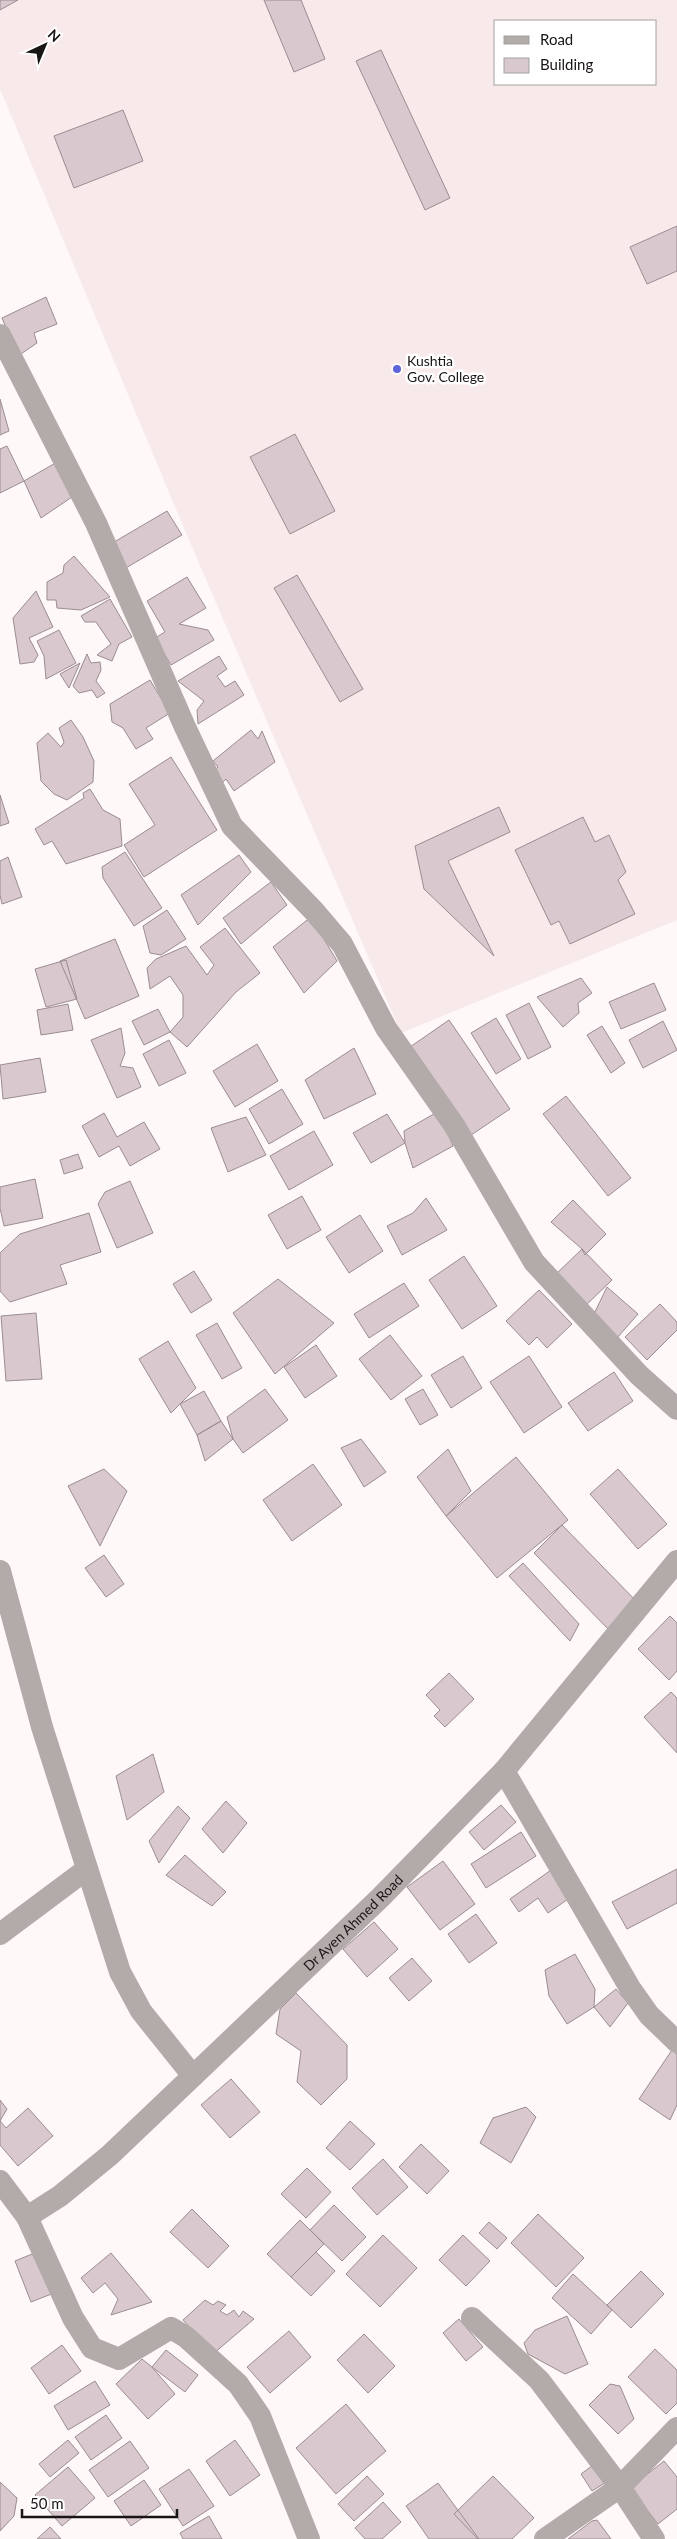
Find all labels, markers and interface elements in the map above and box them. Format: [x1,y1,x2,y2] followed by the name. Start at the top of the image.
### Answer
[20,20,70,70] north arrow
[494,20,657,85] legend
[45,25,64,45] text: N
[540,30,573,48] text: Road
[540,55,593,73] text: Building
[407,352,484,385] place label: Kushtia Gov. College
[391,363,403,375] marker: Kushtia Gov. College
[300,1871,406,1974] street label: Dr Ayen Ahmed Road
[22,2486,178,2518] scale bar
[30,2494,64,2512] text: 50 m

